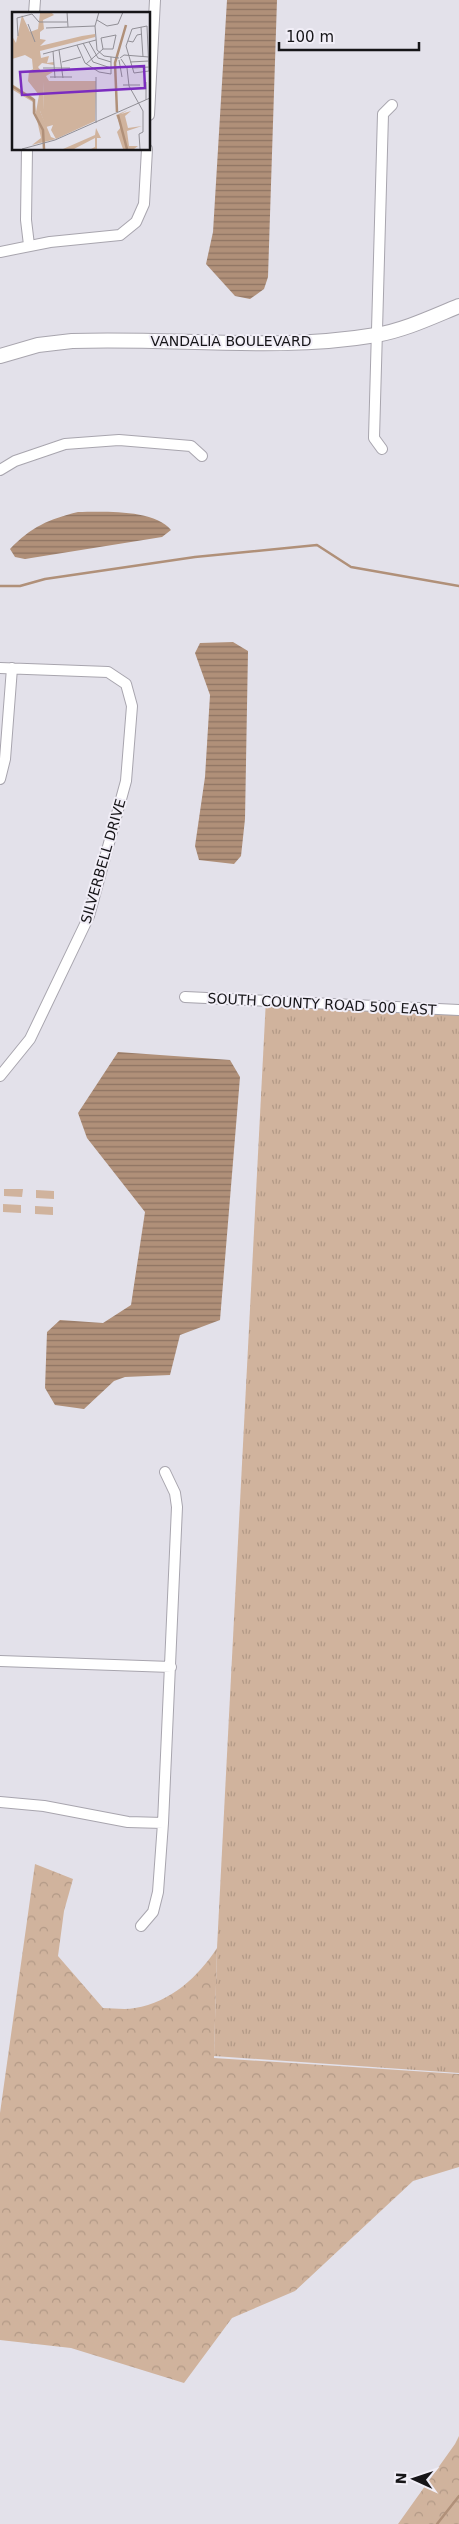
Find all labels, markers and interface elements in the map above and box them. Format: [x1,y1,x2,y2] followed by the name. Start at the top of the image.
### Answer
[12,12,150,150] inset map
[279,20,419,52] scale bar
[286,28,334,46] text: 100 m
[151,333,311,349] street label: VANDALIA BOULEVARD
[78,797,128,925] street label: SILVERBELL DRIVE
[207,990,437,1018] street label: SOUTH COUNTY ROAD 500 EAST
[389,2454,439,2504] north arrow
[393,2472,409,2485] text: N

